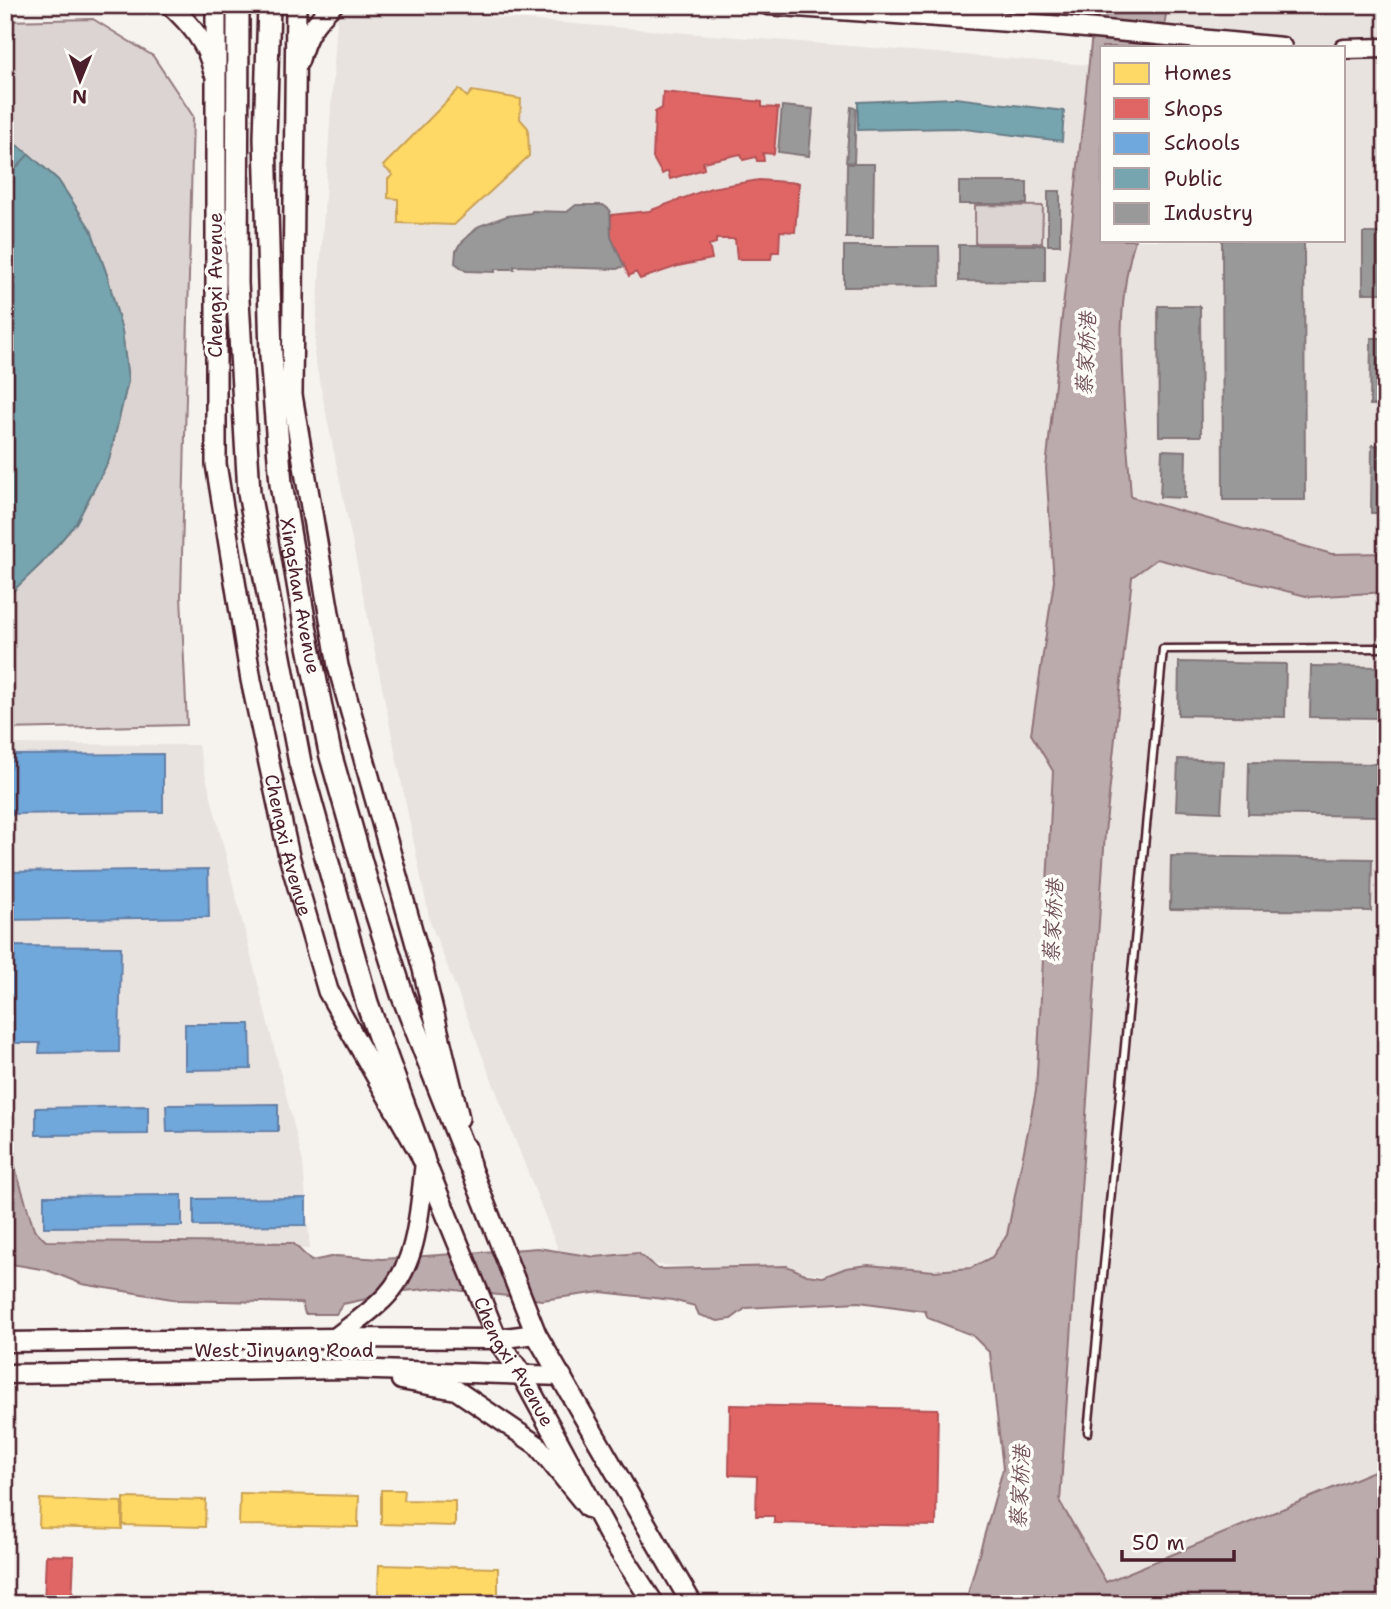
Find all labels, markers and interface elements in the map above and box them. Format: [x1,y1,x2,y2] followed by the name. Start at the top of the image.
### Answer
[46,46,116,116] north arrow
[1100,46,1346,242] legend
[1164,59,1232,87] text: Homes
[72,84,87,109] text: N
[1164,95,1223,123] text: Shops
[1164,129,1240,157] text: Schools
[1164,165,1223,193] text: Public
[1164,199,1253,227] text: Industry
[203,212,228,358] street label: Chengxi Avenue
[1070,309,1102,397] water label: 蔡家桥港
[274,516,326,676] street label: Xingshan Avenue
[259,772,318,919] street label: Chengxi Avenue
[1037,876,1069,964] water label: 蔡家桥港
[468,1293,560,1431] street label: Chengxi Avenue
[194,1338,374,1363] street label: West Jinyang Road
[1004,1442,1036,1530] water label: 蔡家桥港
[1122,1518,1234,1562] scale bar
[1132,1529,1185,1557] text: 50 m

